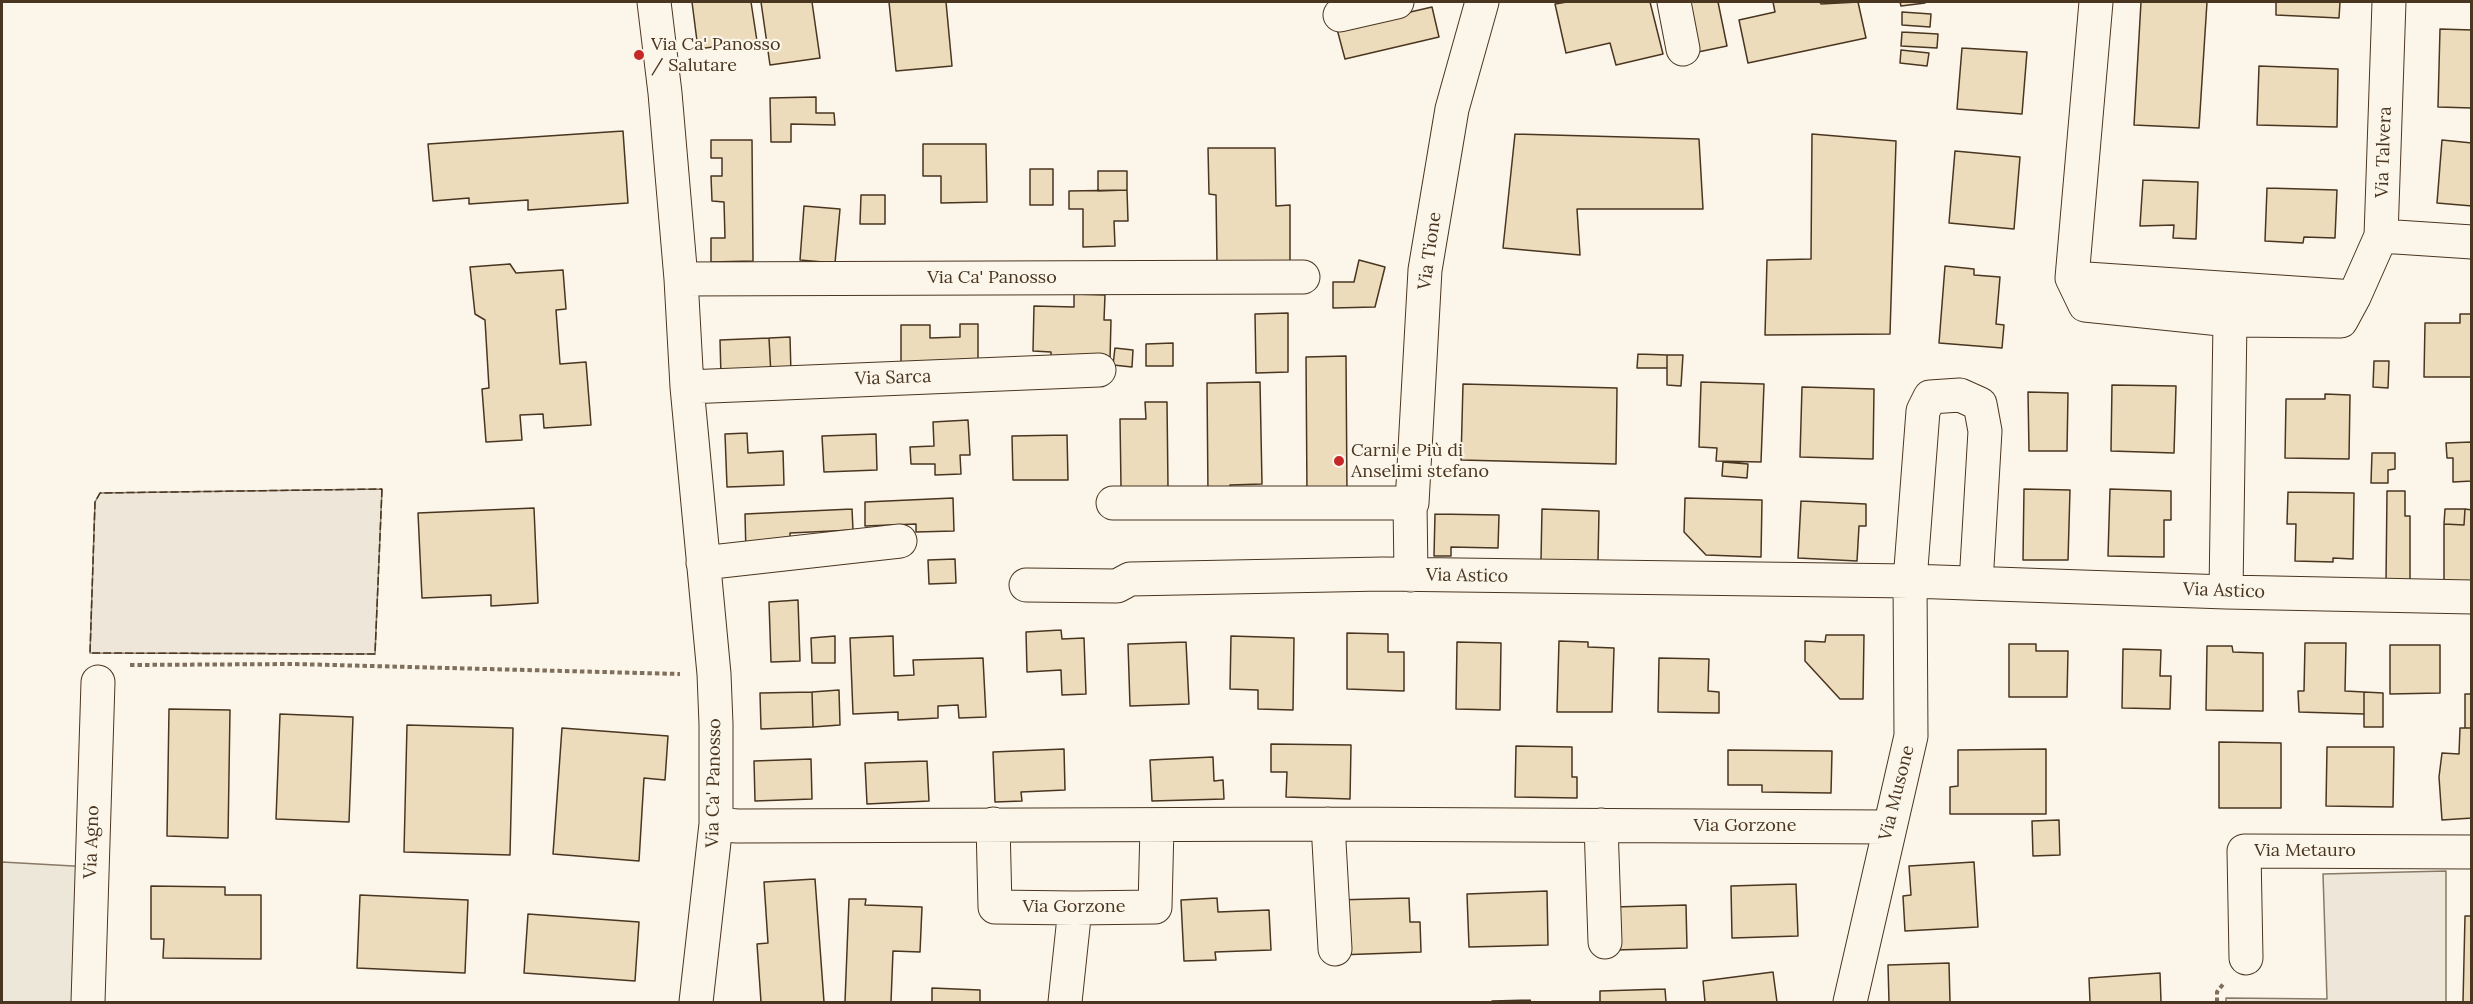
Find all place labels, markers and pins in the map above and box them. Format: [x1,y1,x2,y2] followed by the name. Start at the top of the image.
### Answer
[651,34,780,76] place label: Via Ca' Panosso / Salutare
[632,48,646,62] marker: Via Ca' Panosso / Salutare
[1351,440,1489,482] place label: Carni e Più di Anselimi stefano
[1332,454,1346,468] marker: Carni e Più di Anselimi stefano

